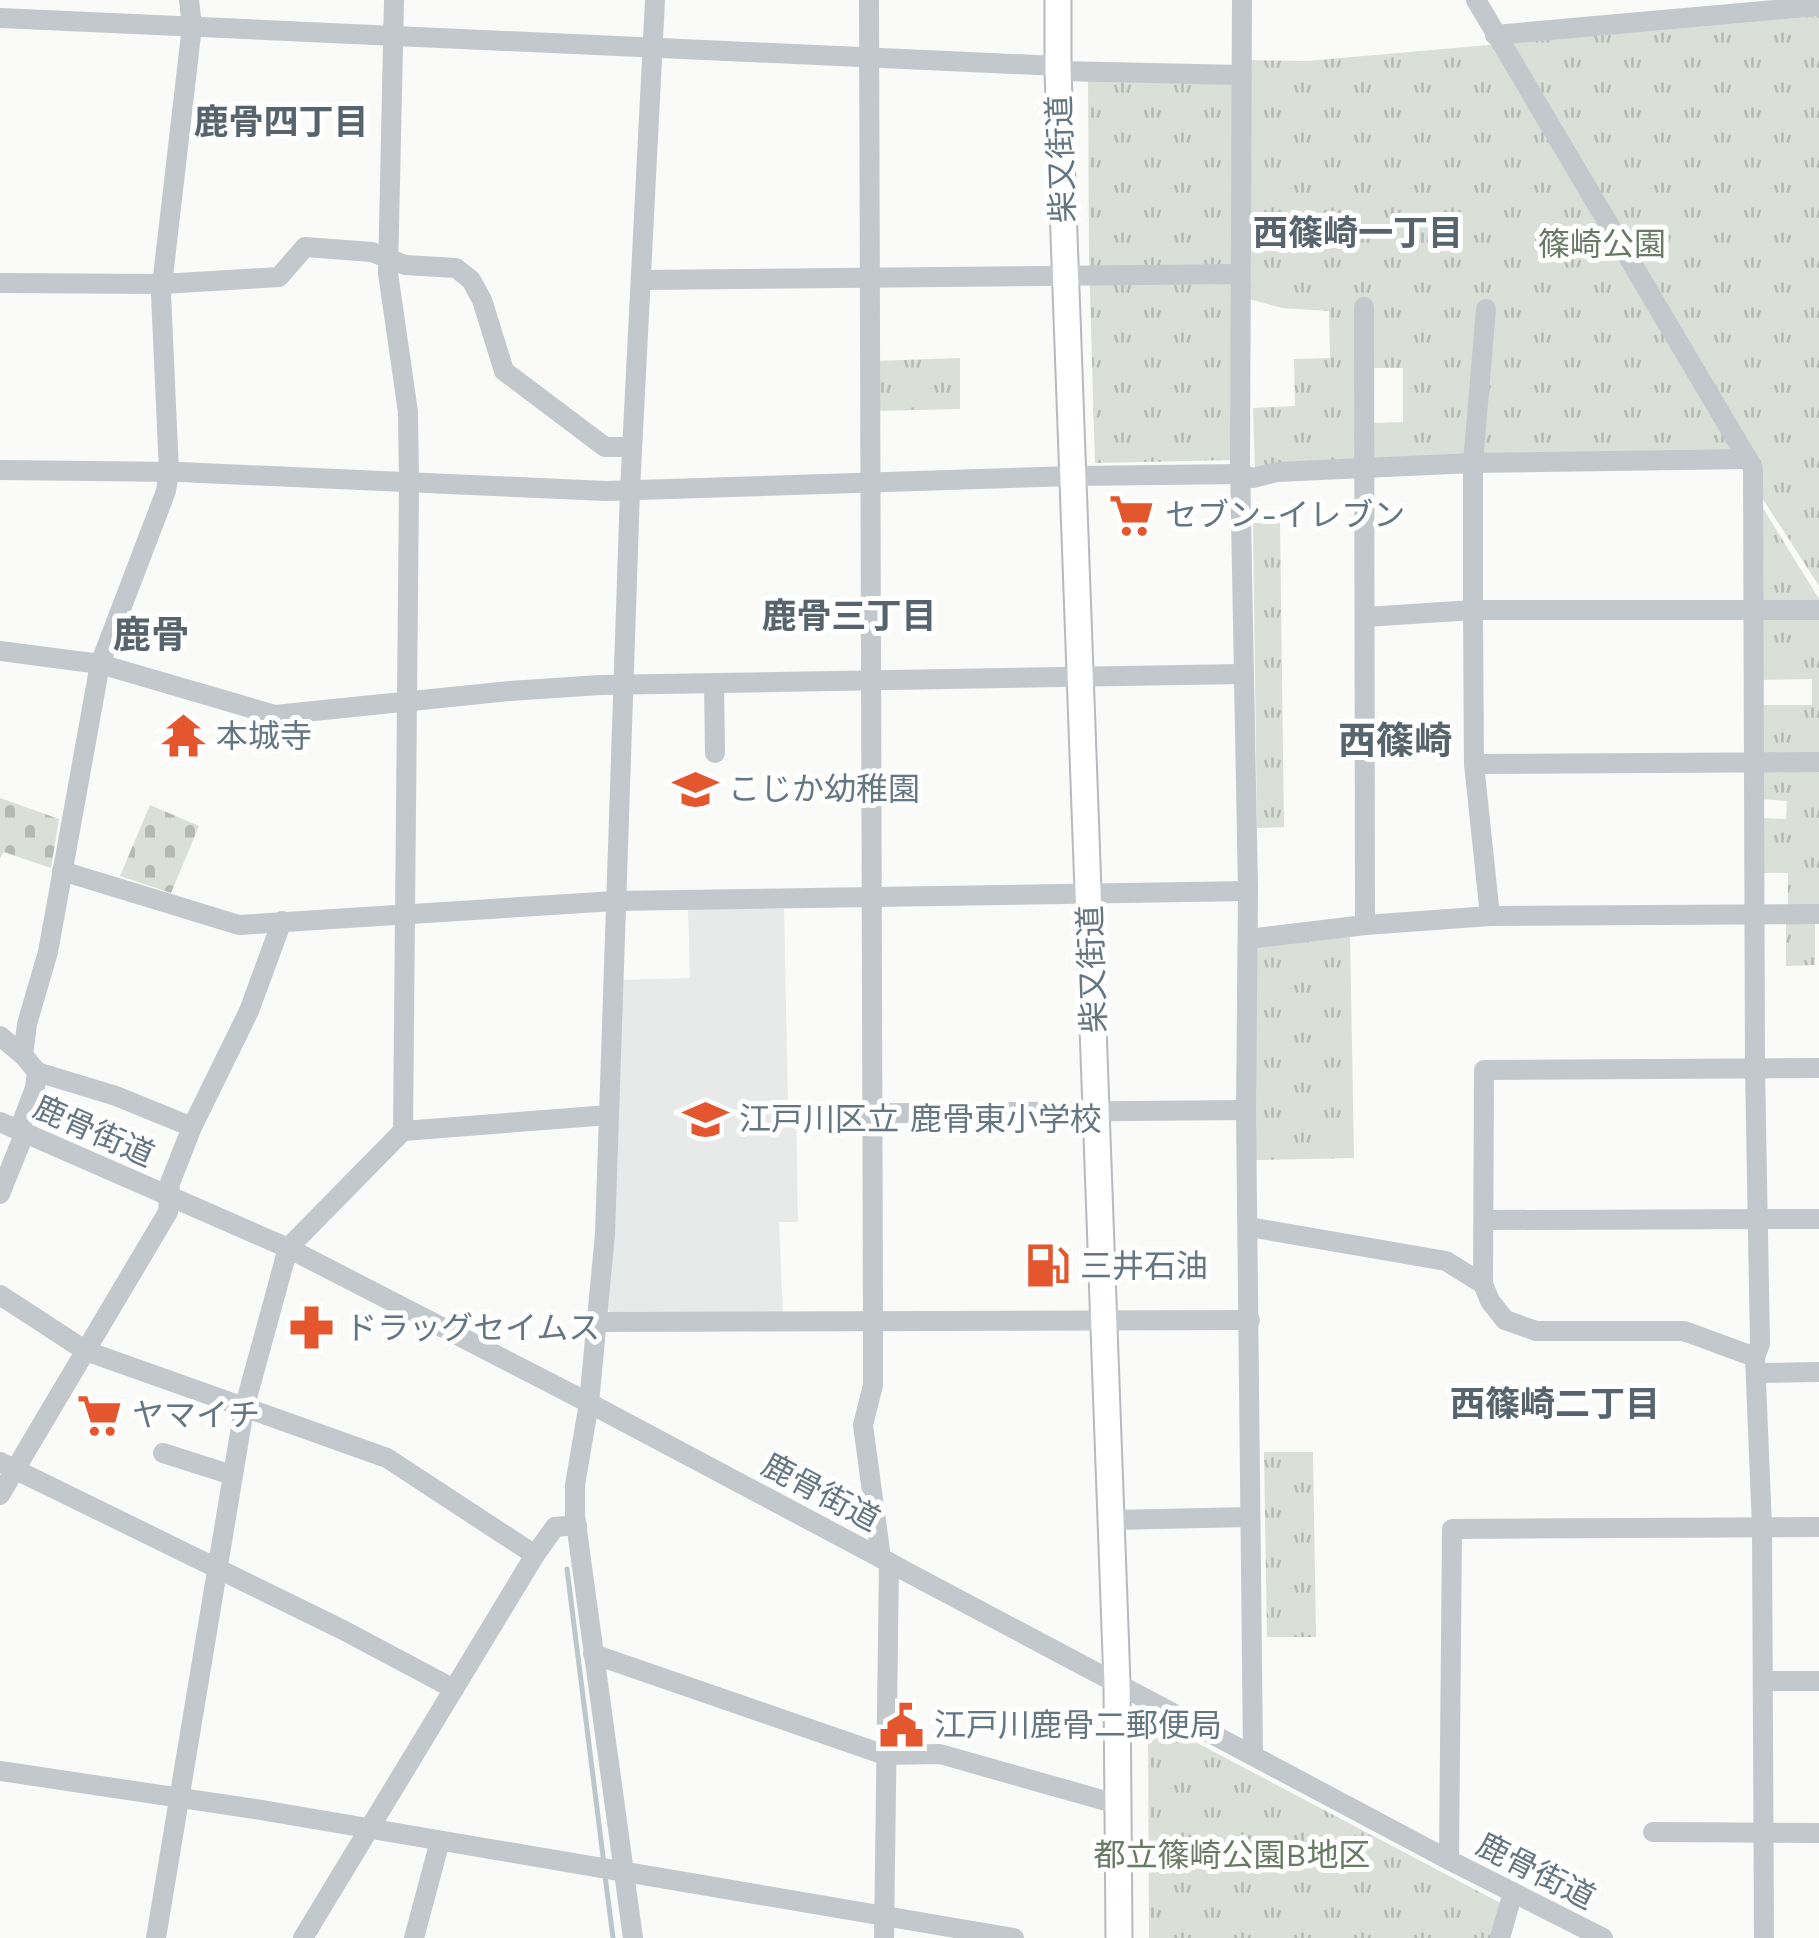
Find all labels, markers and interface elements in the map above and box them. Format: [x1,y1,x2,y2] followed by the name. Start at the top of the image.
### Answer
[1040,94,1082,224] street label: 柴又街道
[193,101,369,143] district label: 鹿骨四丁目
[1253,212,1463,254] district label: 西篠崎一丁目
[1538,225,1666,263] park label: 篠崎公園
[1108,491,1156,539] supermarket icon: セブン-イレブン
[1165,496,1405,534] place label: セブン-イレブン
[761,595,937,637] district label: 鹿骨三丁目
[113,613,189,657] district label: 鹿骨
[159,712,207,760] temple icon: 本城寺
[216,717,312,755] place label: 本城寺
[1338,719,1452,763] district label: 西篠崎
[671,765,719,813] school or university icon: こじか幼稚園
[728,770,920,808] place label: こじか幼稚園
[1071,904,1113,1034] street label: 柴又街道
[28,1088,160,1174] street label: 鹿骨街道
[682,1095,730,1143] school or university icon: 江戸川区立 鹿骨東小学校
[739,1100,1102,1138] place label: 江戸川区立 鹿骨東小学校
[1023,1242,1071,1290] fuel station icon: 三井石油
[1080,1247,1208,1285] place label: 三井石油
[288,1304,336,1352] pharmacy icon: ドラッグセイムス
[345,1309,600,1347] place label: ドラッグセイムス
[1450,1383,1660,1425] district label: 西篠崎二丁目
[75,1391,123,1439] supermarket icon: ヤマイチ
[132,1396,260,1434] place label: ヤマイチ
[756,1445,886,1539] street label: 鹿骨街道
[877,1701,925,1749] public building icon: 江戸川鹿骨二郵便局
[934,1706,1222,1744] place label: 江戸川鹿骨二郵便局
[1470,1825,1602,1917] street label: 鹿骨街道
[1094,1836,1370,1874] park label: 都立篠崎公園B地区

